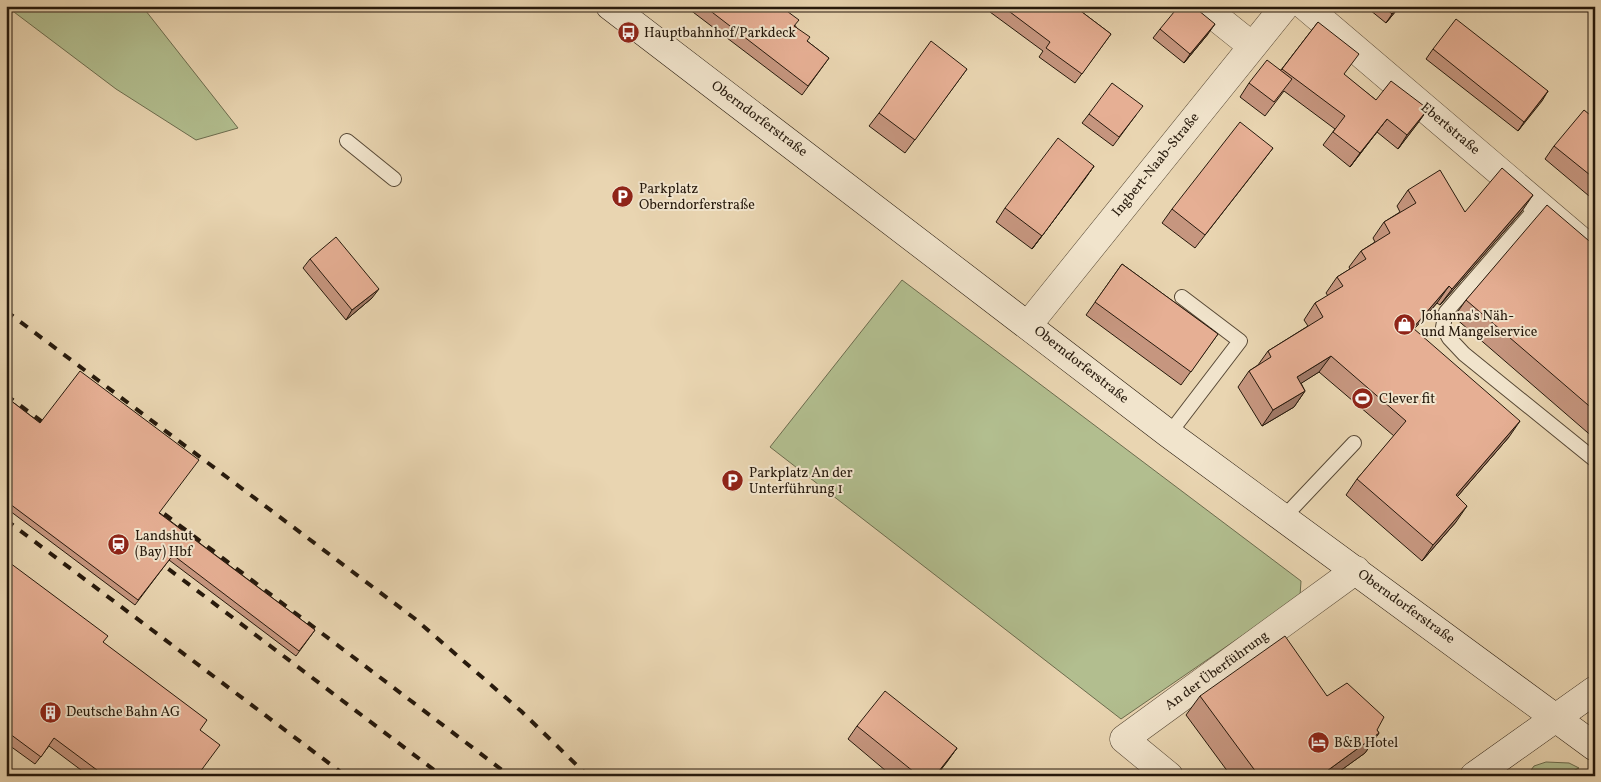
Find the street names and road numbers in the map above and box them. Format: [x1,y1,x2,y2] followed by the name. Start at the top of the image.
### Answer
[707,77,811,162] street label: Oberndorferstraße
[1416,99,1484,160] street label: Ebertstraße
[1108,109,1204,221] street label: Ingbert-Naab-Straße
[1029,322,1133,408] street label: Oberndorferstraße
[1353,565,1459,649] street label: Oberndorferstraße
[1161,627,1273,715] street label: An der Überführung

